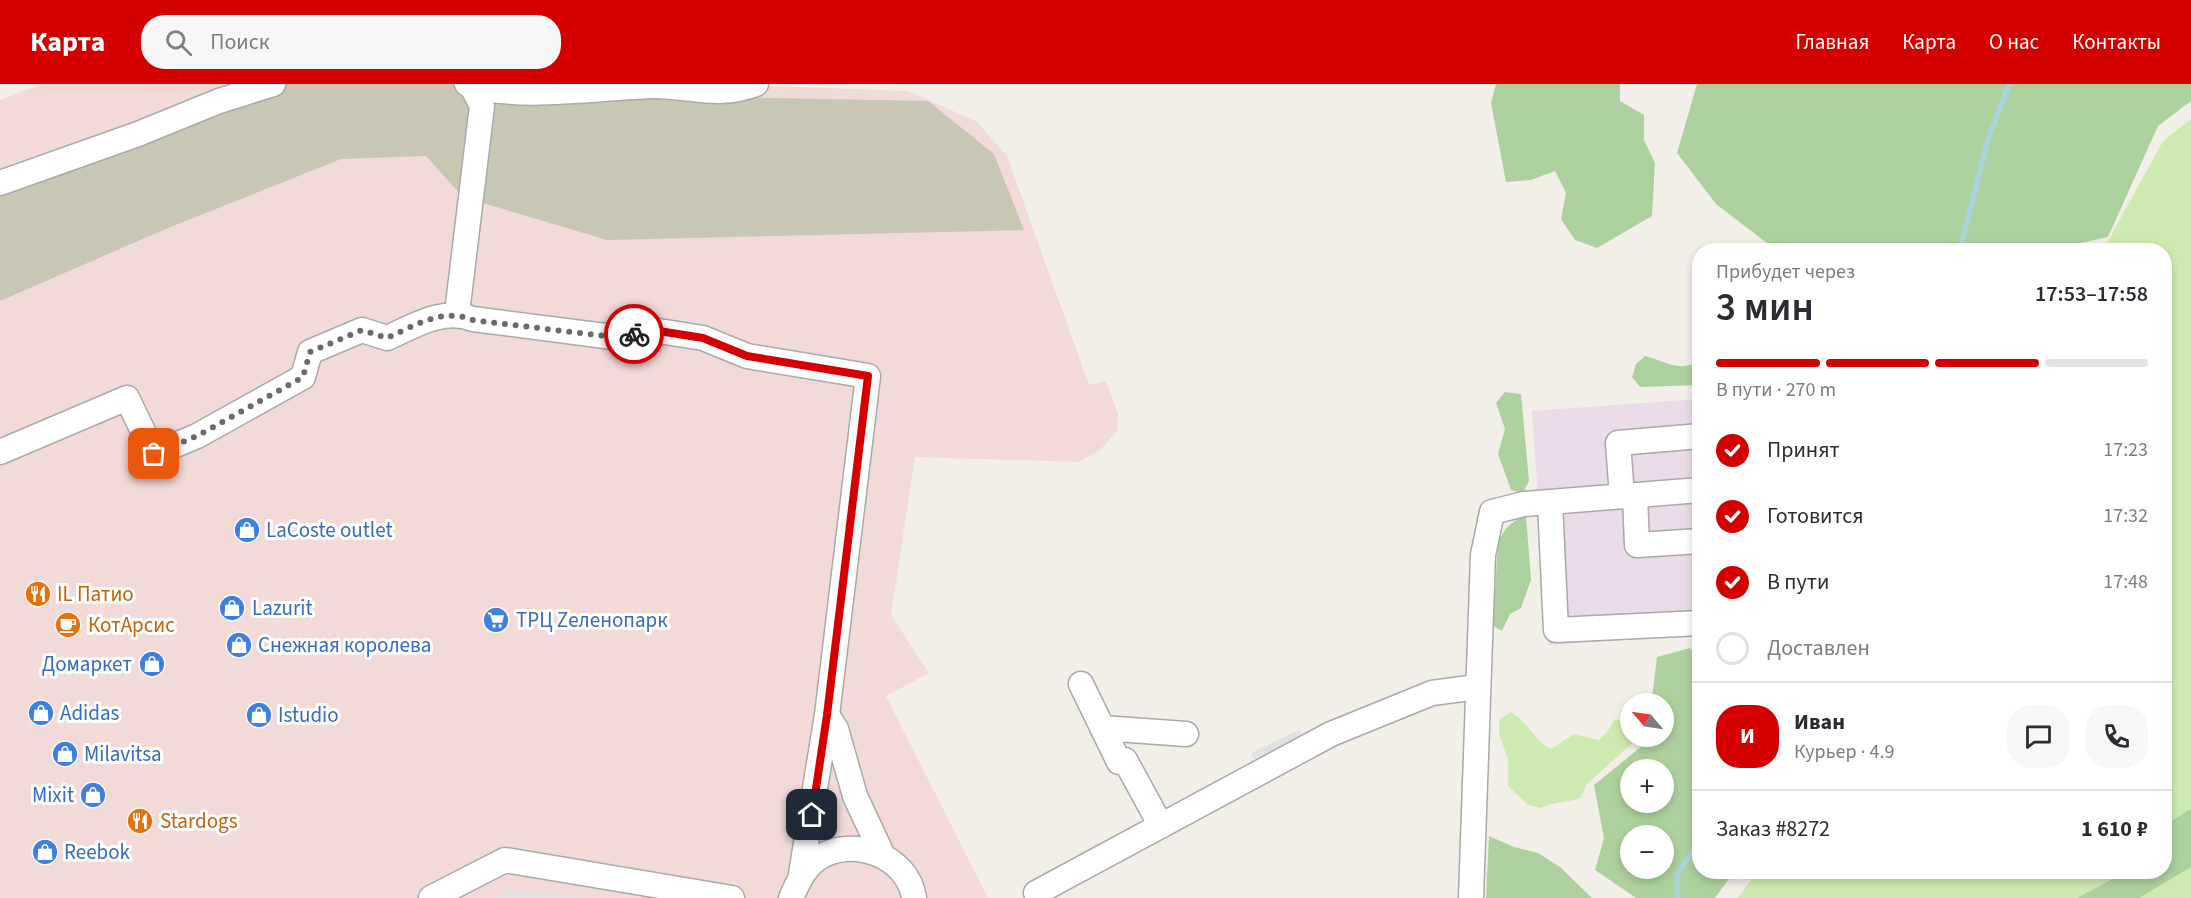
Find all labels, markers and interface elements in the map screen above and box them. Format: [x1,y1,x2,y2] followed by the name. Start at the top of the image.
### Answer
[141,15,561,69] search box
[30,22,105,62] text: Карта
[162,26,195,59] icon: search
[210,26,270,58] text: Поиск
[1796,27,1869,57] text: Главная
[1902,27,1956,57] text: Карта
[1989,27,2039,57] text: О нас
[2072,27,2161,57] text: Контакты
[1716,258,1855,286] text: Прибудет через
[2035,278,2148,310] text: 17:53–17:58
[1716,280,1814,336] text: 3 мин
[604,304,664,364] courier
[618,318,651,351] icon: bike
[1716,376,1836,404] text: В пути · 270 m
[128,428,179,479] pin
[1716,434,1749,467] icon: check
[1767,434,1840,466] text: Принят
[2103,436,2148,464] text: 17:23
[137,437,170,470] icon: bag
[1716,500,1749,533] icon: check
[1767,500,1864,532] text: Готовится
[2103,502,2148,530] text: 17:32
[232,515,262,545] shop icon: LaCoste outlet
[266,515,393,545] place label: LaCoste outlet
[1716,566,1749,599] icon: check
[1767,566,1829,598] text: В пути
[2103,568,2148,596] text: 17:48
[23,579,53,609] restaurant icon: IL Патио
[57,579,134,609] place label: IL Патио
[217,593,247,623] shop icon: Lazurit
[252,593,312,623] place label: Lazurit
[481,605,511,635] supermarket icon: ТРЦ Zеленопарк
[516,605,668,635] place label: ТРЦ Zеленопарк
[53,610,83,640] cafe icon: КотАрсис
[88,610,175,640] place label: КотАрсис
[224,630,254,660] shop icon: Снежная королева
[258,630,431,660] place label: Снежная королева
[1767,632,1870,664] text: Доставлен
[42,649,132,679] place label: Домаркет
[137,649,167,679] shop icon: Домаркет
[1620,693,1674,747] north arrow
[1620,693,1674,879] map controls
[26,698,56,728] shop icon: Adidas
[60,698,119,728] place label: Adidas
[244,700,274,730] shop icon: Istudio
[278,700,339,730] place label: Istudio
[2007,705,2070,768] button: chat
[2085,705,2148,768] button: phone
[1794,706,1845,738] text: Иван
[1740,720,1755,752] text: И
[1794,738,1894,766] text: Курьер · 4.9
[50,739,80,769] shop icon: Milavitsa
[84,739,162,769] place label: Milavitsa
[1620,759,1674,813] button: +
[32,780,74,810] place label: Mixit
[78,780,108,810] shop icon: Mixit
[786,789,837,840] pin
[795,798,828,831] icon: home
[125,806,155,836] restaurant icon: Stardogs
[160,806,238,836] place label: Stardogs
[1716,813,1830,845] text: Заказ #8272
[2081,813,2148,845] text: 1 610 ₽
[1620,825,1674,879] button: −
[30,837,60,867] shop icon: Reebok
[64,837,131,867] place label: Reebok

